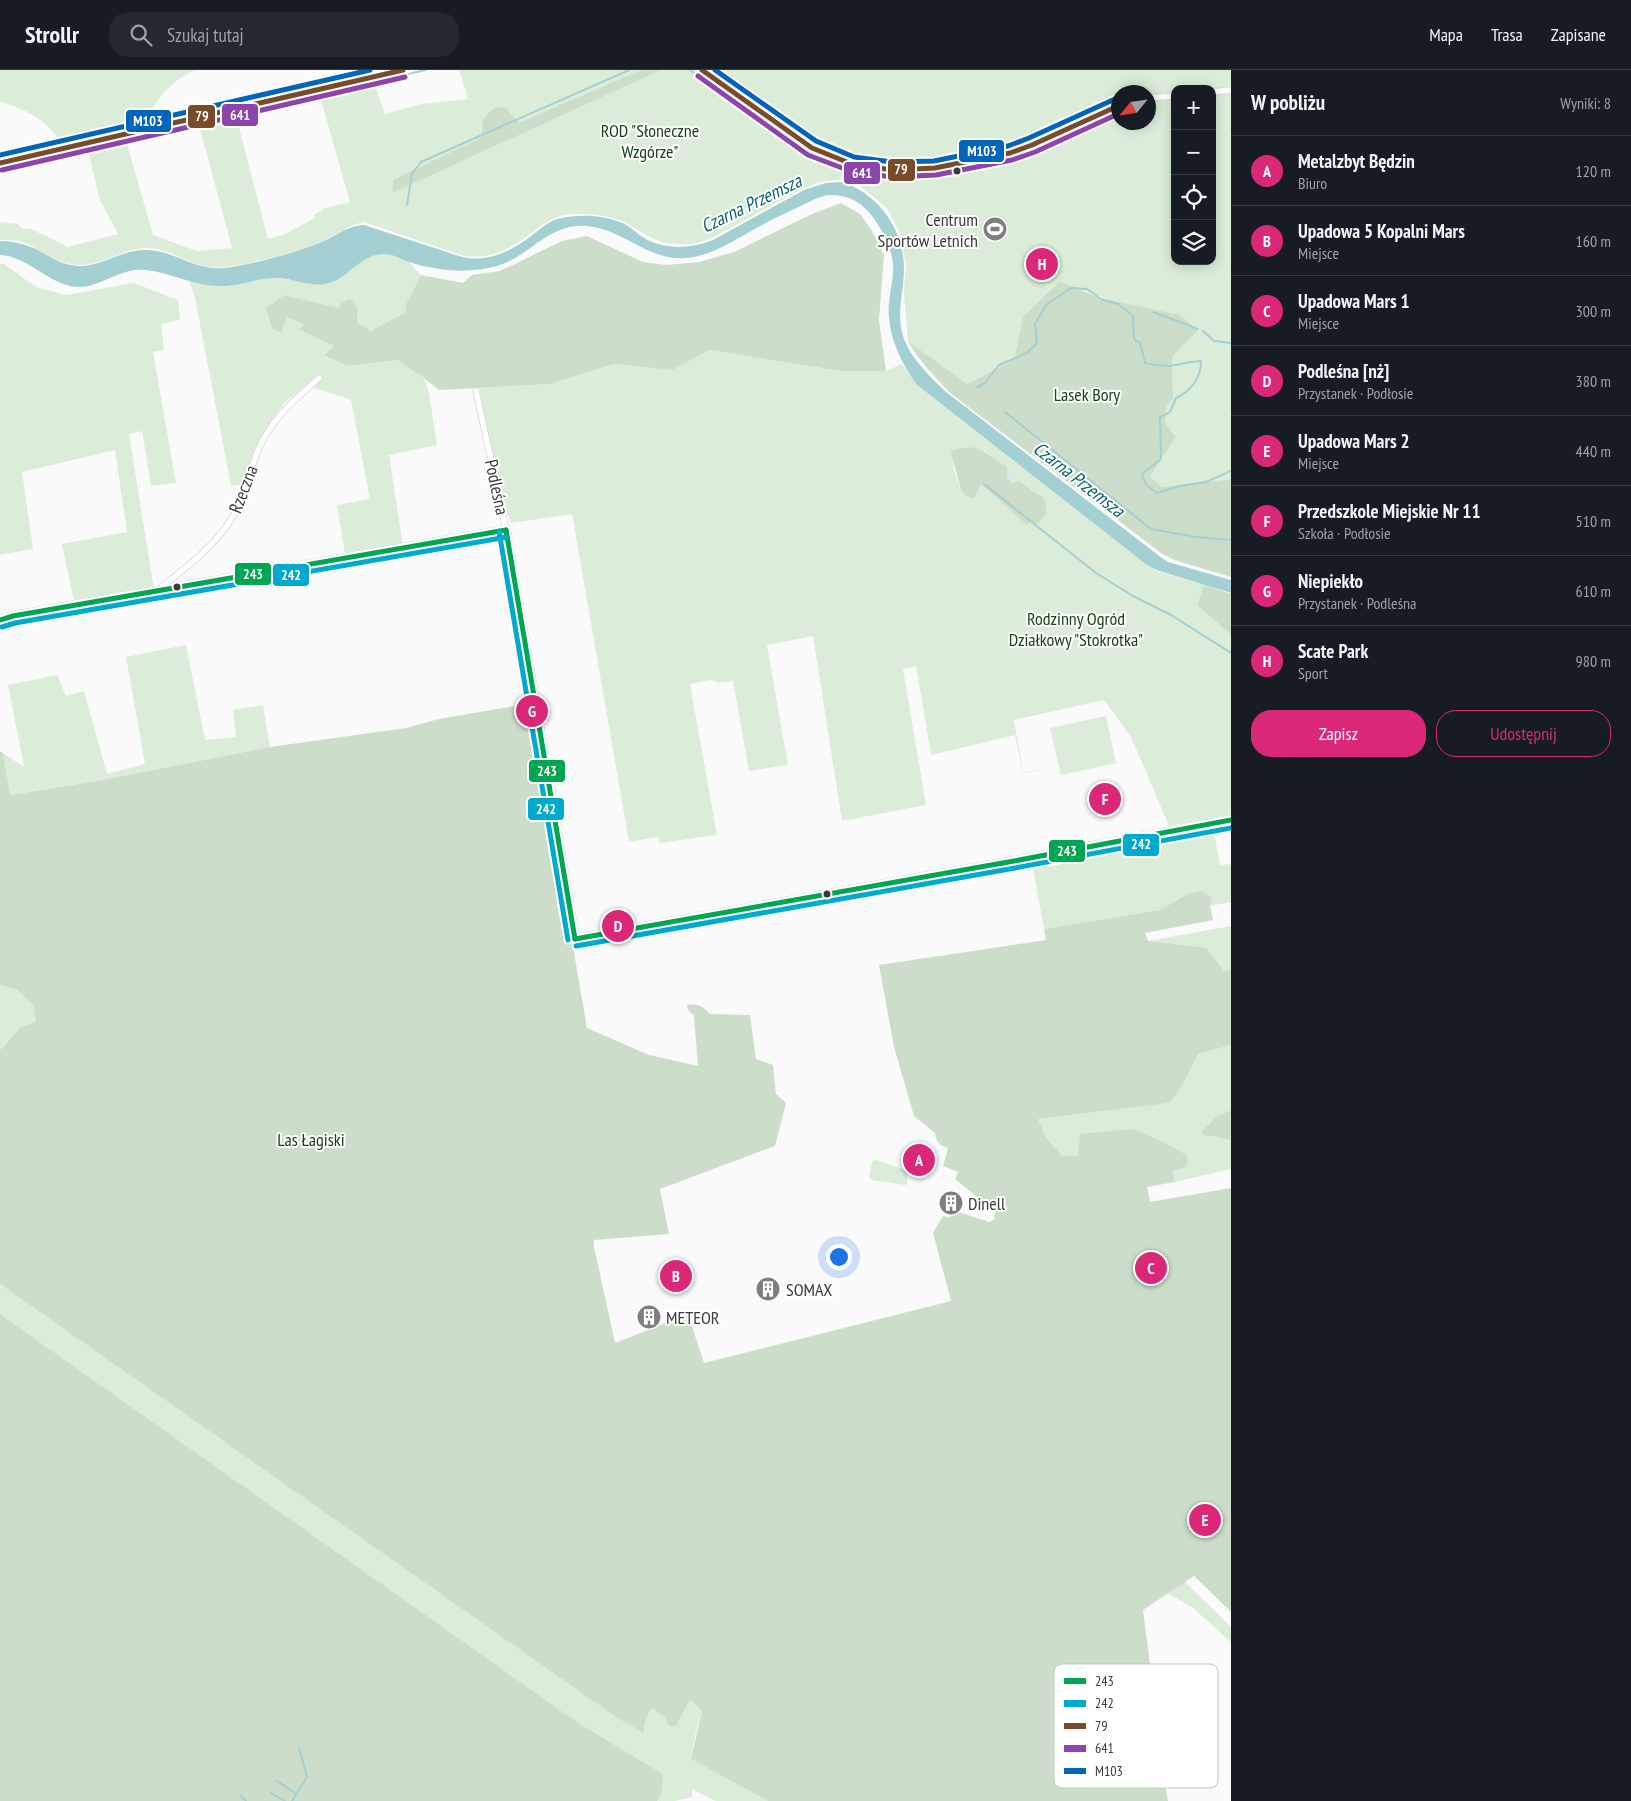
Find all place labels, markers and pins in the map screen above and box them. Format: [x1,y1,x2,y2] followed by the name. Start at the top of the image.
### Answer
[952,166,962,176] unlabelled marker
[878,208,978,252] place label: Centrum Sportów Letnich
[982,216,1008,242] sports icon: Centrum Sportów Letnich
[1026,245,1058,283] pin: H
[172,582,182,592] unlabelled marker
[516,692,548,730] pin: G
[1089,780,1121,818] pin: F
[822,889,832,899] unlabelled marker
[602,907,634,945] pin: D
[903,1141,935,1179] pin: A
[938,1190,964,1216] building icon: Dinell
[968,1192,1006,1215] place label: Dinell
[1135,1249,1167,1287] pin: C
[660,1257,692,1295] pin: B
[755,1276,781,1302] building icon: SOMAX
[786,1278,832,1301] place label: SOMAX
[636,1304,662,1330] building icon: METEOR
[666,1306,720,1329] place label: METEOR
[1189,1501,1221,1539] pin: E

